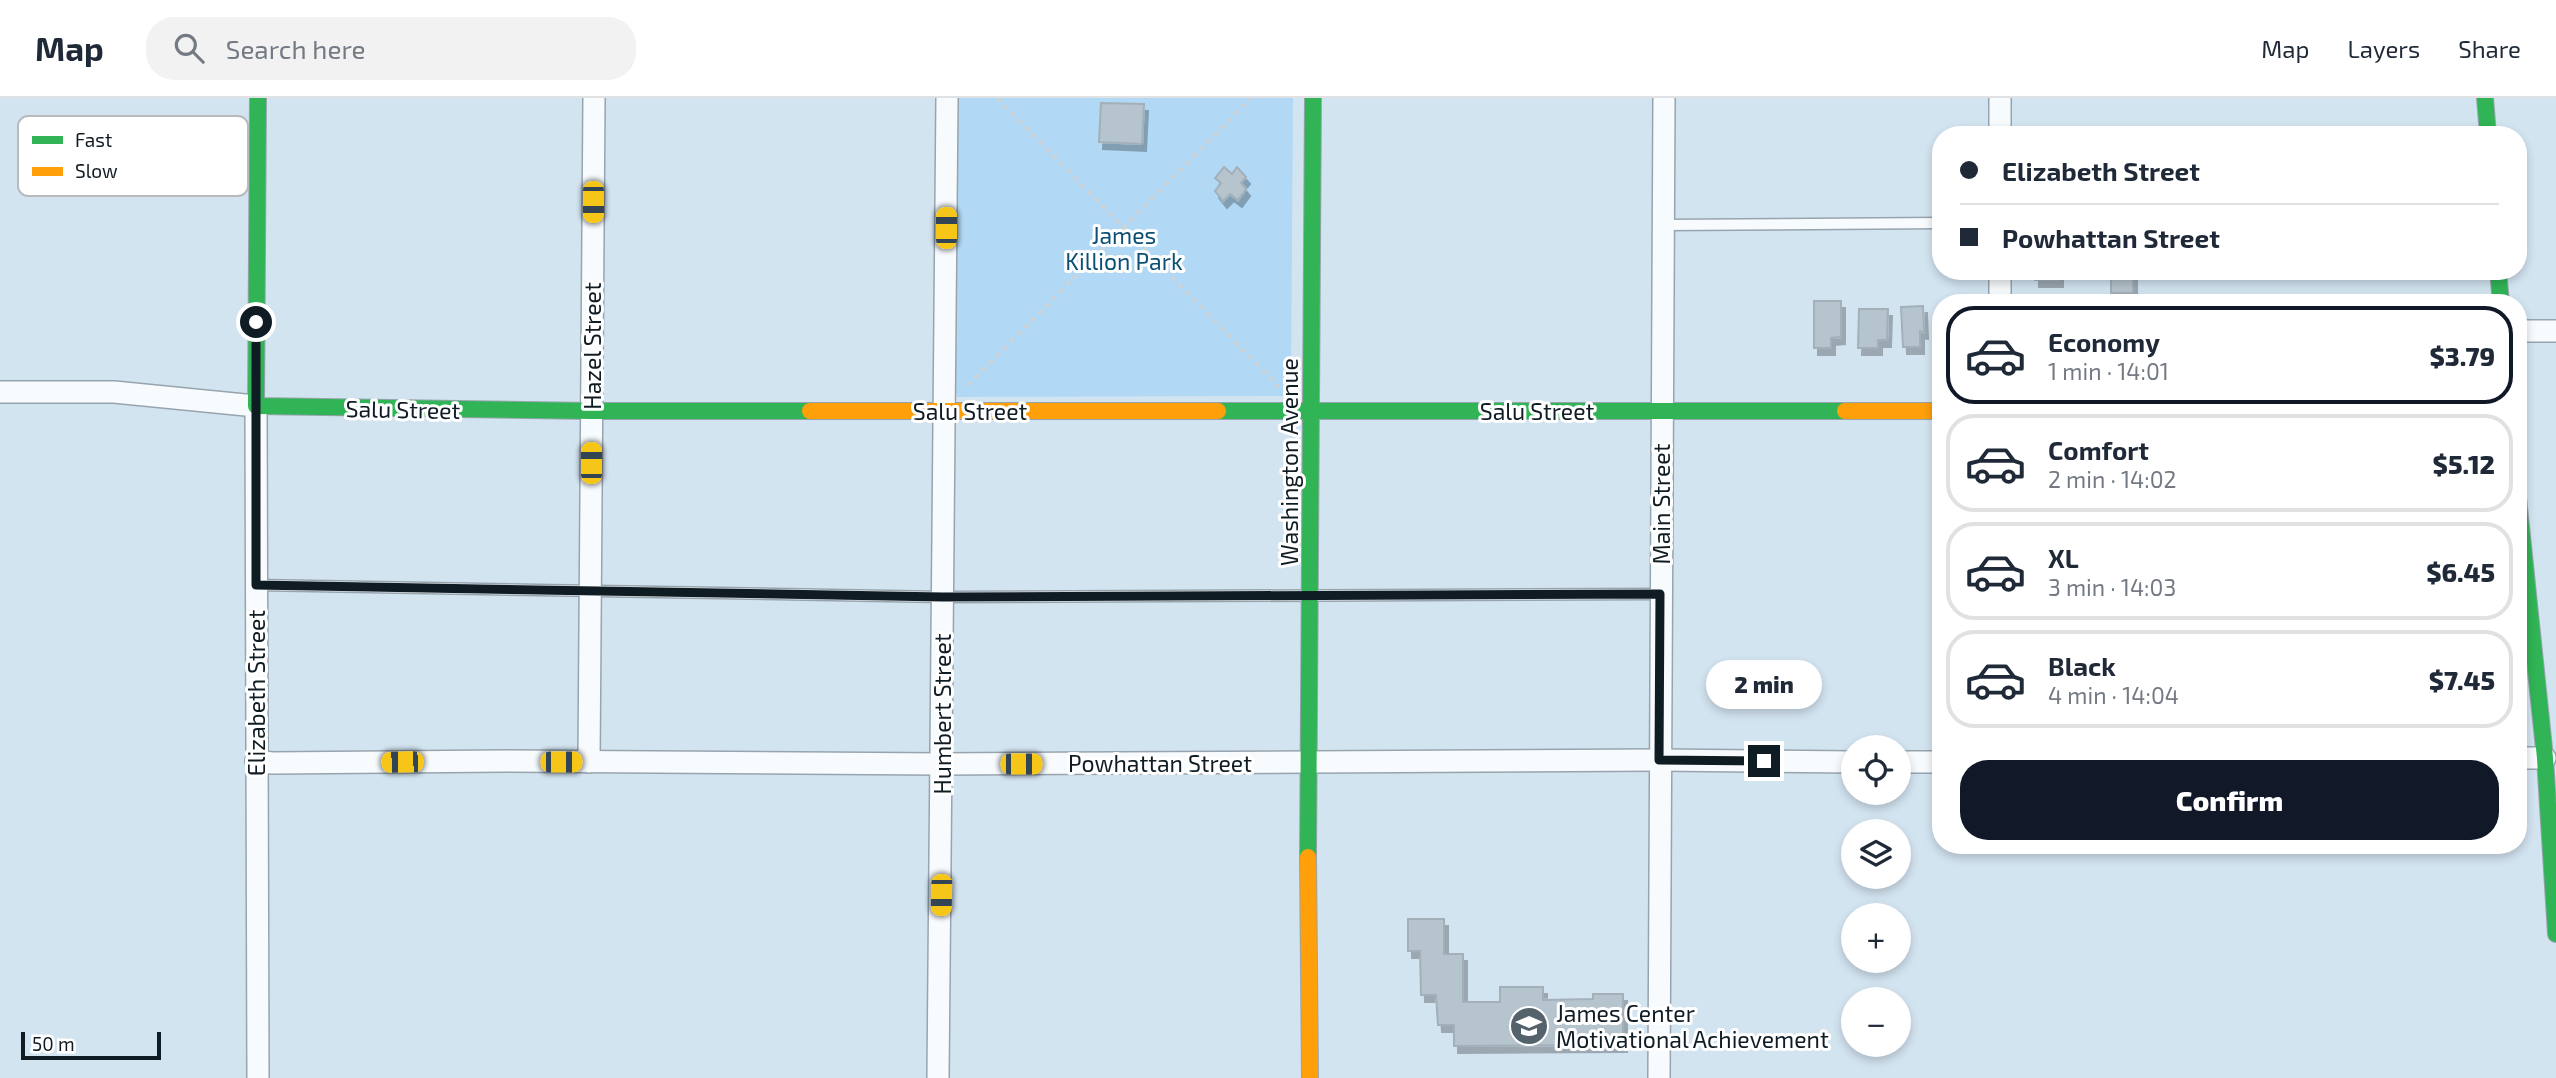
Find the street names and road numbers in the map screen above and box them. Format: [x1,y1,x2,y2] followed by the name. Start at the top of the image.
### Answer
[578,282,606,410] street label: Hazel Street
[1275,358,1303,566] street label: Washington Avenue
[345,394,461,424] street label: Salu Street
[913,397,1027,425] street label: Salu Street
[1480,397,1594,425] street label: Salu Street
[1647,443,1675,564] street label: Main Street
[242,610,270,776] street label: Elizabeth Street
[928,633,956,795] street label: Humbert Street
[1068,749,1252,777] street label: Powhattan Street

